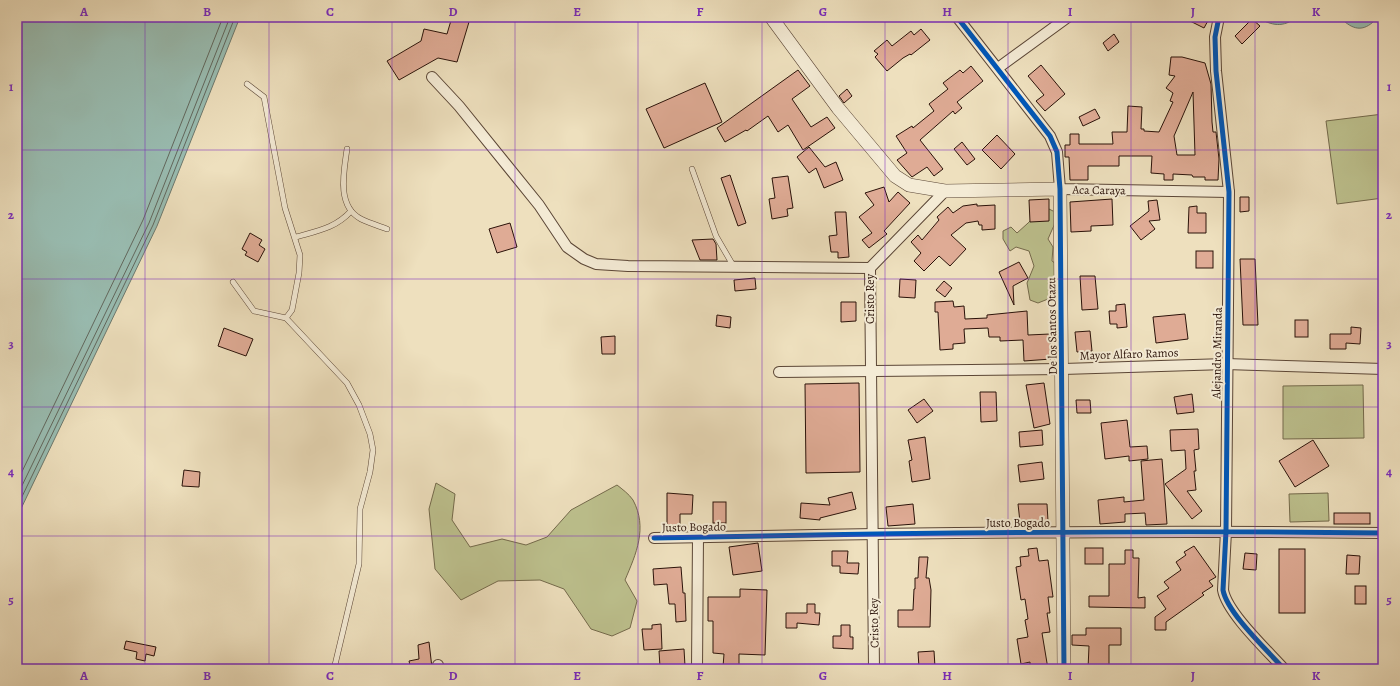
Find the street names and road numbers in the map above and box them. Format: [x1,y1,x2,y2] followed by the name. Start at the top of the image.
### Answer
[1071,182,1126,198] street label: Aca Caraya
[862,273,878,324] street label: Cristo Rey
[1043,277,1061,375] street label: De los Santos Otazu
[1208,307,1226,400] street label: Alejandro Miranda
[1079,344,1179,364] street label: Mayor Alfaro Ramos
[986,515,1050,531] street label: Justo Bogado
[662,518,726,536] street label: Justo Bogado
[866,597,882,648] street label: Cristo Rey

